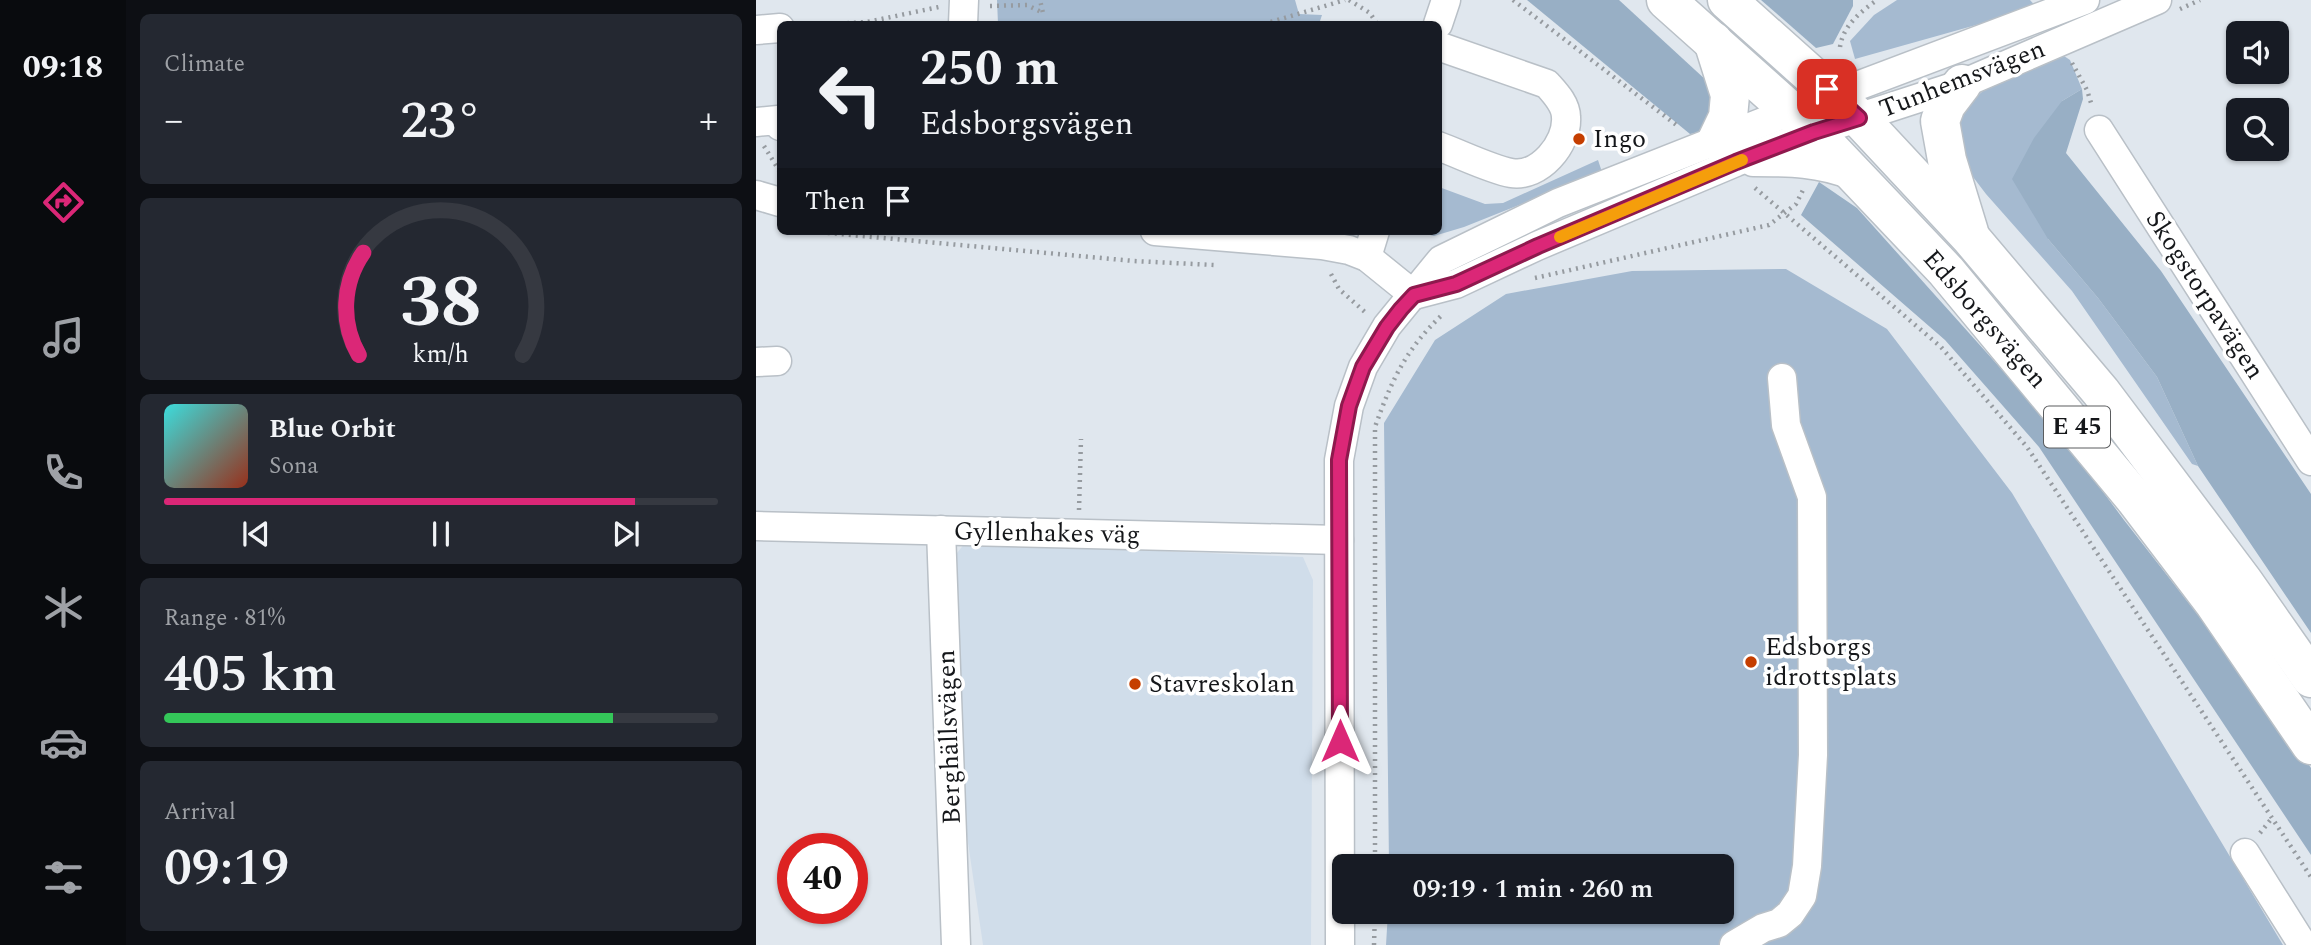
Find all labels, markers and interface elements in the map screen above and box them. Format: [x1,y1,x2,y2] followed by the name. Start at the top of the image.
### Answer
[2226,21,2289,161] map controls
[2226,21,2289,84] button: sound
[1873,29,2051,129] street label: Tunhemsvägen
[920,32,1059,107] text: 250 m
[23,43,103,92] text: 09:18
[164,47,245,82] text: Climate
[805,49,896,140] icon: left
[1797,59,1857,119] pin
[1808,70,1846,108] icon: arrive
[400,82,482,161] text: 23°
[164,92,183,150] text: −
[699,92,718,150] text: +
[2226,98,2289,161] button: search
[920,100,1133,149] text: Edsborgsvägen
[1593,119,1646,159] place label: Ingo
[1571,131,1587,147] marker: Ingo
[39,178,88,227] icon: directions
[805,181,865,221] text: Then
[879,182,917,220] icon: arrive
[2135,202,2275,388] street label: Skogstorpavägen
[1913,240,2057,398] street label: Edsborgsvägen
[400,248,482,359] text: 38
[39,313,88,362] icon: music
[413,336,469,374] text: km/h
[2044,406,2110,448] road number: E 45
[269,409,396,449] text: Blue Orbit
[39,448,88,497] icon: phone
[269,449,319,484] text: Sona
[953,511,1141,555] street label: Gyllenhakes väg
[237,515,275,553] icon: previous
[422,515,460,553] icon: pause
[607,515,645,553] icon: next
[39,583,88,632] icon: climate
[164,601,285,636] text: Range · 81%
[1765,627,1897,697] place label: Edsborgs idrottsplats
[164,635,337,714] text: 405 km
[926,649,972,825] street label: Berghällsvägen
[1743,654,1759,670] marker: Edsborgs idrottsplats
[1149,664,1295,704] place label: Stavreskolan
[1127,676,1143,692] marker: Stavreskolan
[1303,704,1377,778] position arrow
[39,718,88,767] icon: car
[164,795,236,830] text: Arrival
[164,829,289,908] text: 09:19
[777,833,868,924] speed limit sign: 40
[39,853,88,902] icon: filters
[1413,869,1653,909] text: 09:19 · 1 min · 260 m

